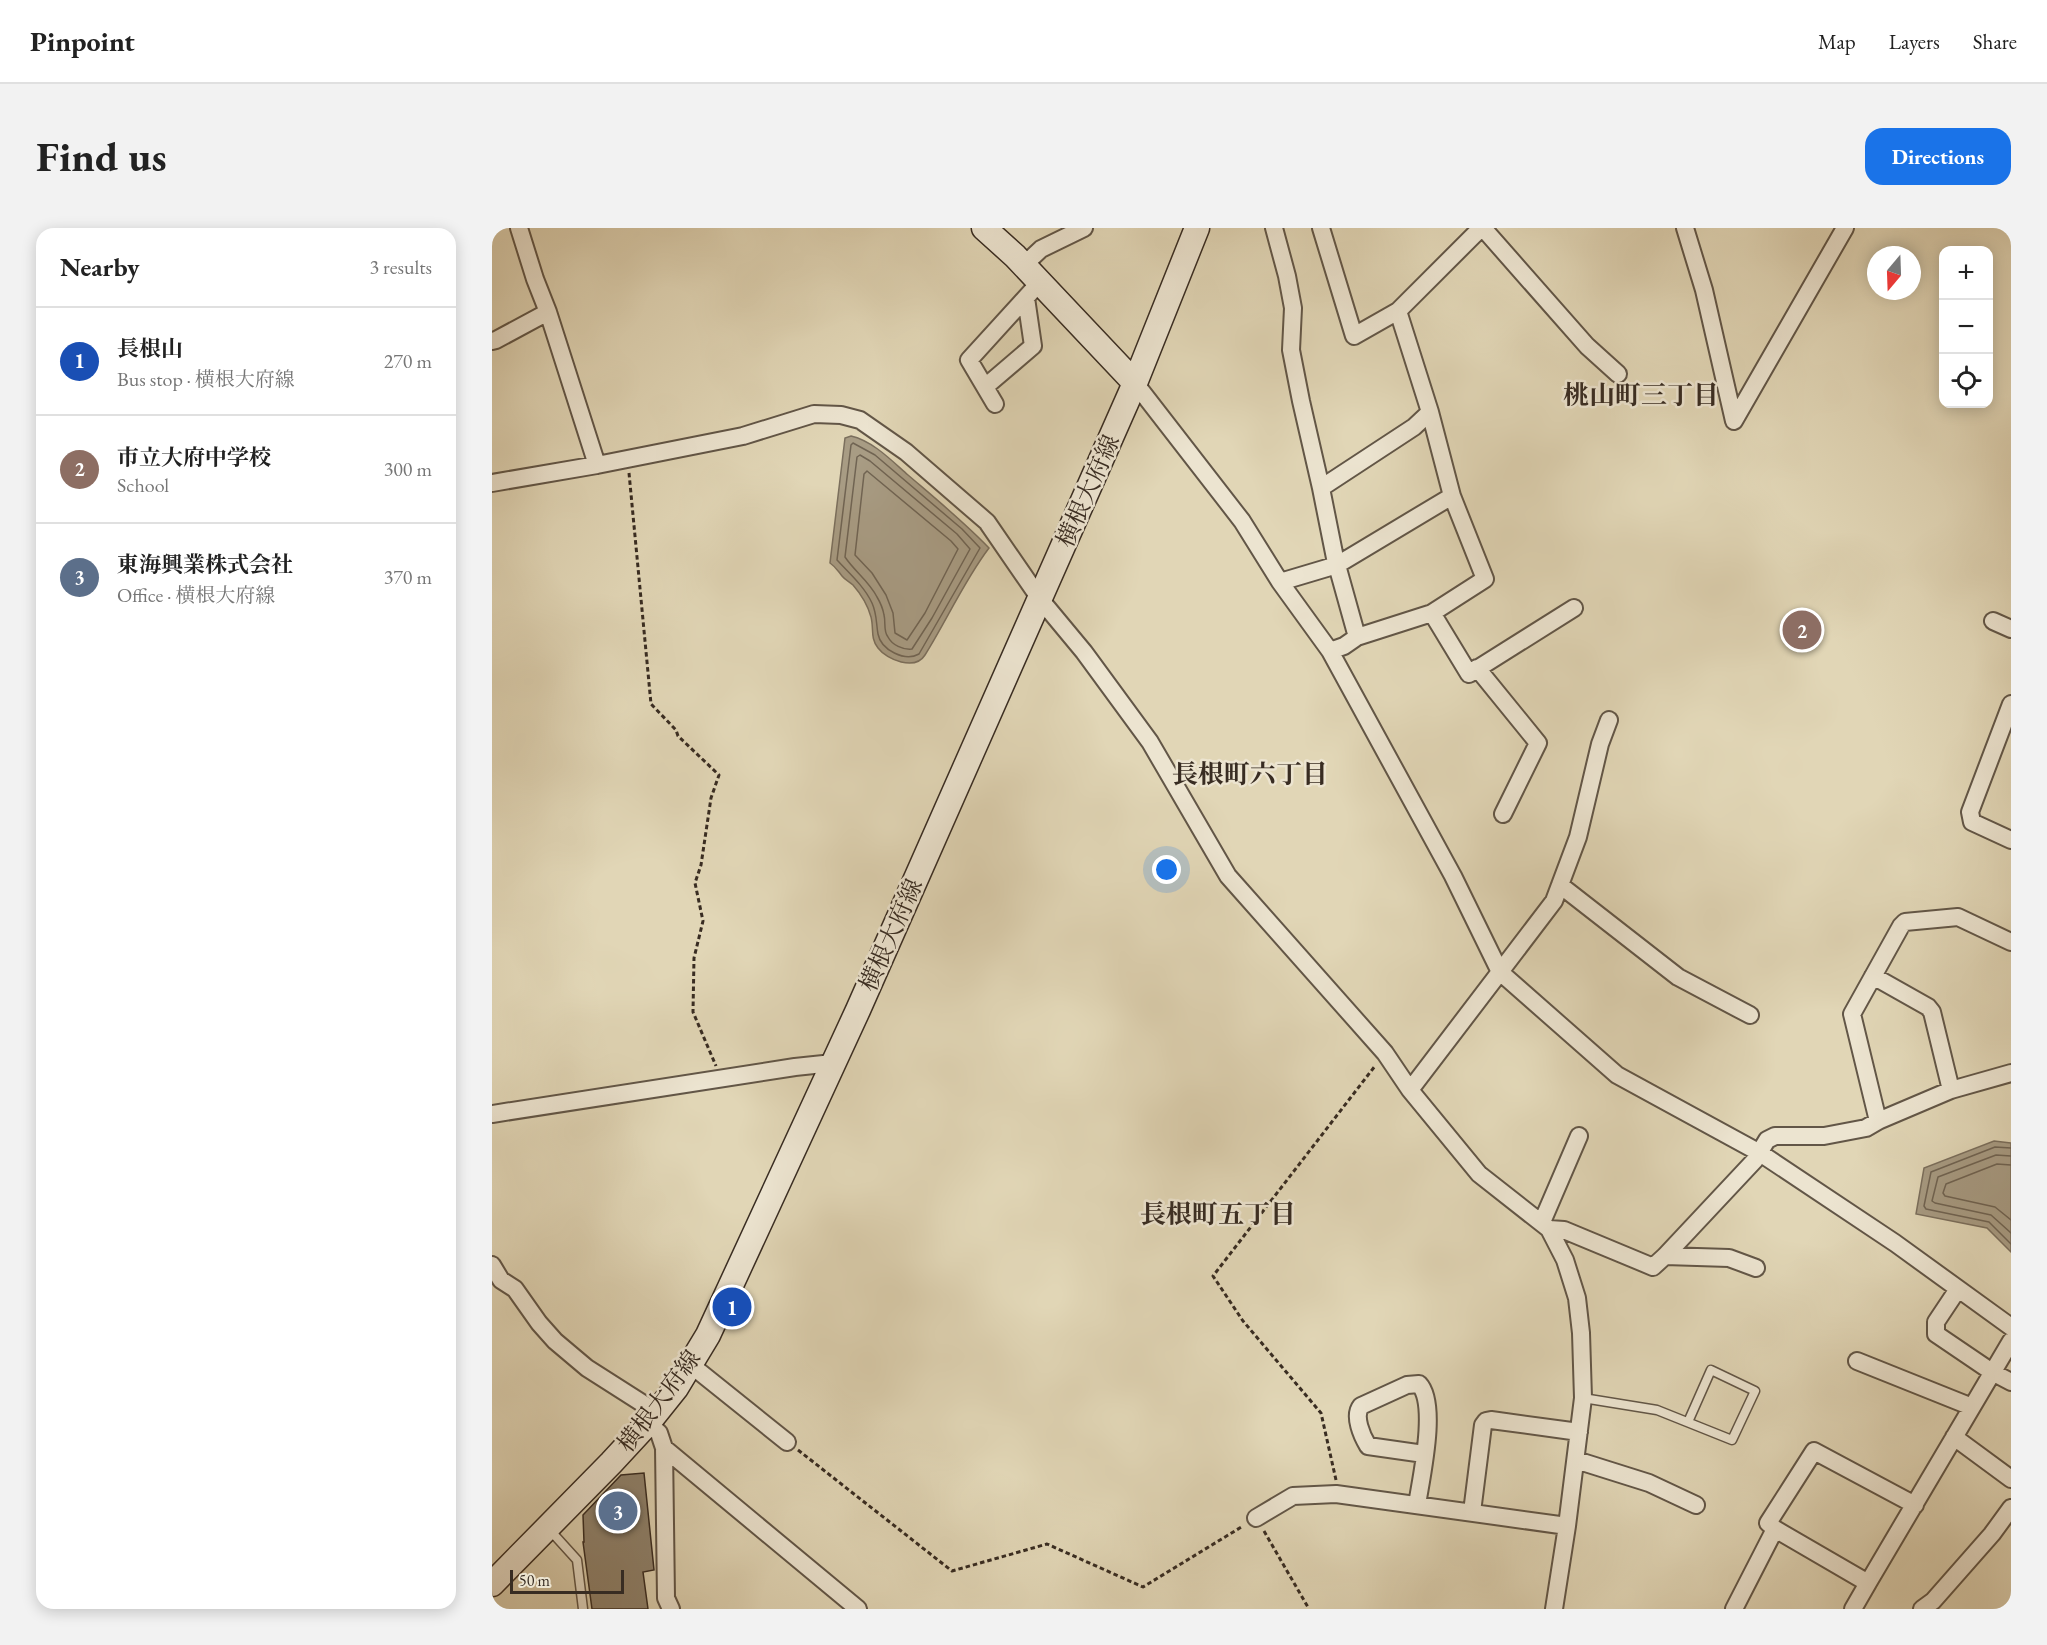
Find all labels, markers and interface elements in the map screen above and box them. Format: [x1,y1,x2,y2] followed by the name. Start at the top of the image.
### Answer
[30,23,135,59] text: Pinpoint
[1818,28,1856,55] text: Map
[1889,28,1940,55] text: Layers
[1973,28,2017,55] text: Share
[1865,128,2011,185] button: Directions
[36,129,167,184] text: Find us
[1867,246,1921,300] north arrow
[1939,246,1993,408] map controls
[1939,246,1993,300] button: +
[60,250,140,284] text: Nearby
[369,254,432,280] text: 3 results
[1939,300,1993,354] button: −
[117,334,183,363] text: 長根山
[74,348,85,374] text: 1
[384,348,432,374] text: 270 m
[1939,354,1993,408] button: locate
[117,366,295,392] text: Bus stop · 横根大府線
[1563,378,1719,412] district label: 桃山町三丁目
[1049,430,1126,552] street label: 横根大府線
[117,443,271,472] text: 市立大府中学校
[74,456,85,482] text: 2
[384,456,432,482] text: 300 m
[117,472,169,498] text: School
[117,550,293,579] text: 東海興業株式会社
[74,564,85,590] text: 3
[384,564,432,590] text: 370 m
[117,582,275,608] text: Office · 横根大府線
[1782,608,1822,652] pin: 2
[1172,757,1328,791] district label: 長根町六丁目
[1152,855,1181,884] your location
[852,874,929,996] street label: 横根大府線
[1140,1197,1296,1231] district label: 長根町五丁目
[712,1284,752,1330] pin: 1
[610,1343,707,1458] street label: 横根大府線
[598,1488,638,1534] pin: 3
[510,1567,624,1594] scale bar
[519,1570,550,1591] text: 50 m

